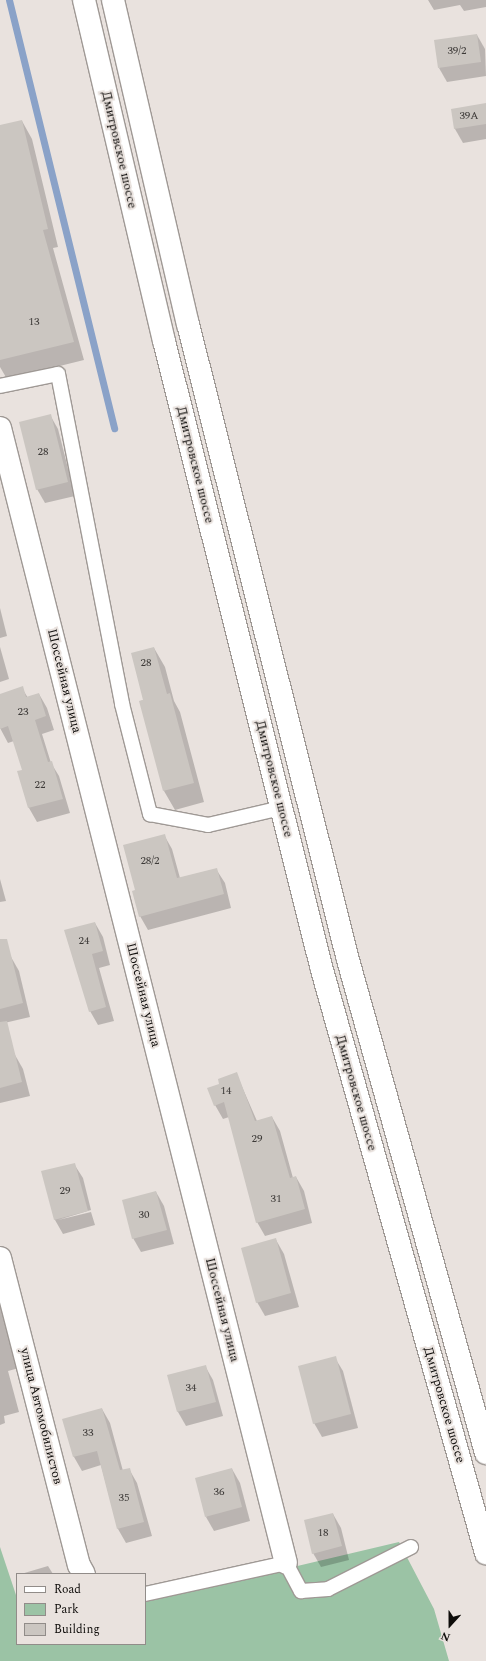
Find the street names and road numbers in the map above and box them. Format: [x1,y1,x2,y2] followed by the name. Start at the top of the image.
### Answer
[98,90,140,210] street label: Дмитровское шоссе
[173,405,217,525] street label: Дмитровское шоссе
[44,627,84,735] street label: Шоссейная улица
[252,719,296,839] street label: Дмитровское шоссе
[123,941,163,1049] street label: Шоссейная улица
[332,1033,380,1153] street label: Дмитровское шоссе
[202,1256,242,1364] street label: Шоссейная улица
[420,1345,468,1465] street label: Дмитровское шоссе
[16,1346,66,1486] street label: улица Автомобилистов

